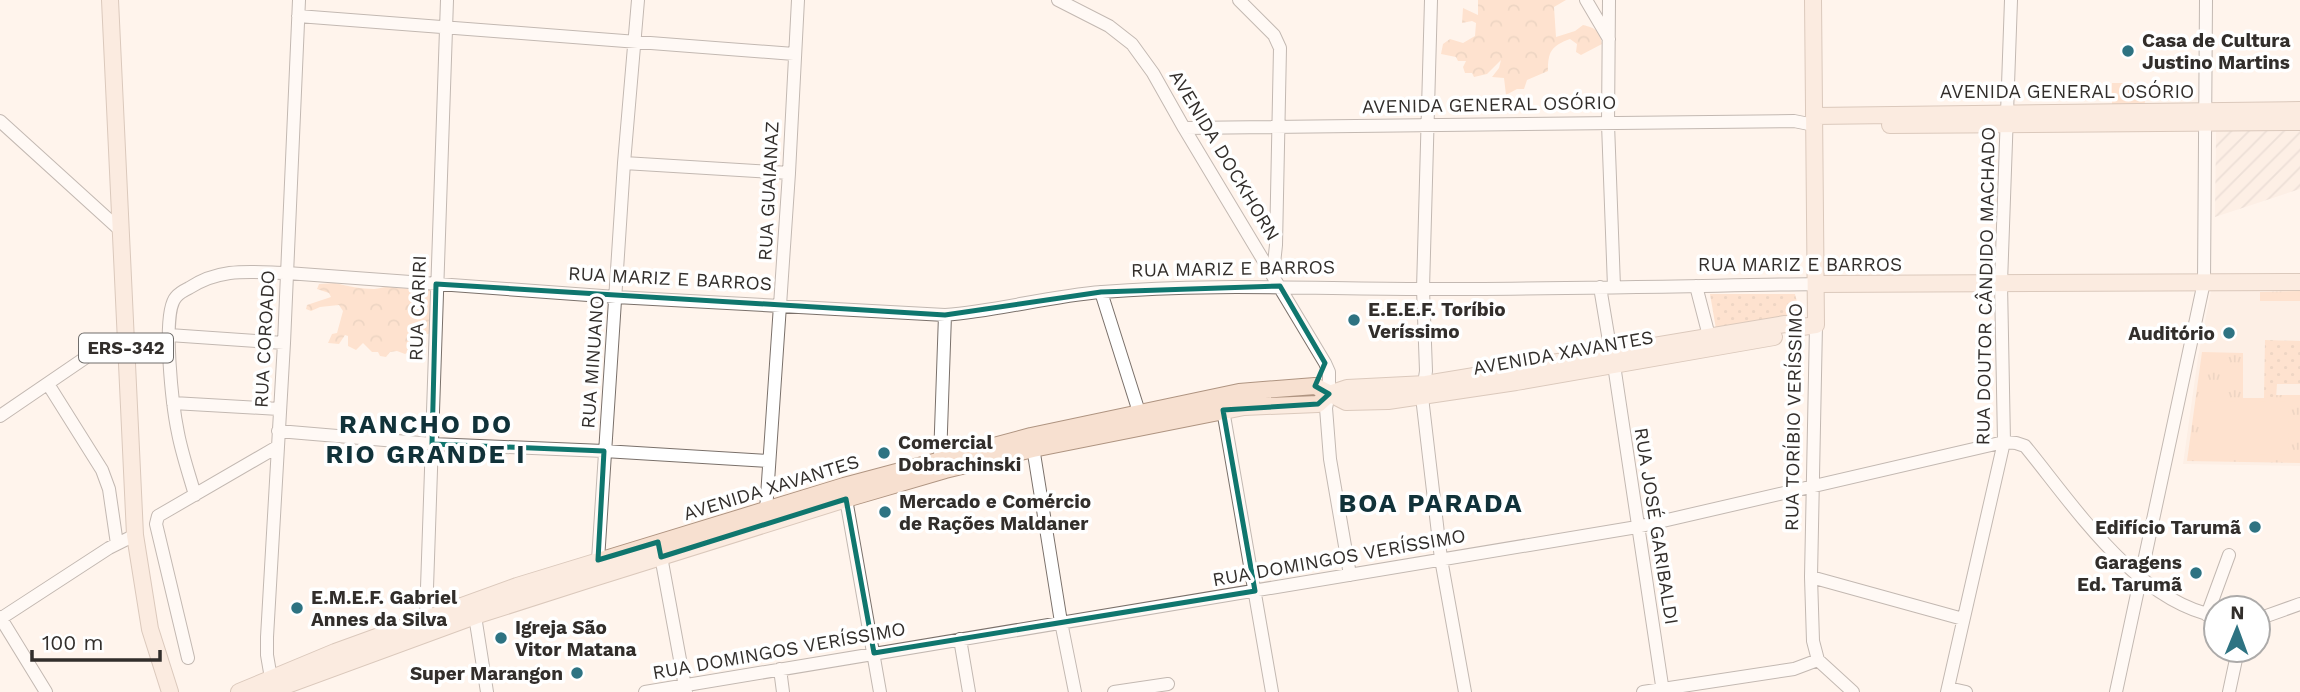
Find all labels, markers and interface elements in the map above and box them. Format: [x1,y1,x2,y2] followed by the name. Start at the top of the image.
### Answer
[2142,29,2290,74] place label: Casa de Cultura Justino Martins
[2120,43,2136,59] marker: Casa de Cultura Justino Martins
[1164,66,1285,245] street label: AVENIDA DOCKHORN
[1940,80,2194,103] street label: AVENIDA GENERAL OSÓRIO
[1362,91,1616,118] street label: AVENIDA GENERAL OSÓRIO
[753,121,784,261] street label: RUA GUAIANAZ
[1971,126,2000,446] street label: RUA DOUTOR CÂNDIDO MACHADO
[1698,253,1902,276] street label: RUA MARIZ E BARROS
[404,255,431,361] street label: RUA CARIRI
[1131,255,1335,282] street label: RUA MARIZ E BARROS
[567,262,773,295] street label: RUA MARIZ E BARROS
[249,270,280,408] street label: RUA COROADO
[576,295,609,429] street label: RUA MINUANO
[1368,298,1506,343] place label: E.E.E.F. Toríbio Veríssimo
[1780,303,1807,531] street label: RUA TORÍBIO VERÍSSIMO
[1346,312,1362,328] marker: E.E.E.F. Toríbio Veríssimo
[2128,322,2215,345] place label: Auditório
[1471,325,1655,380] street label: AVENIDA XAVANTES
[2221,325,2237,341] marker: Auditório
[79,334,173,362] road number: ERS-342
[325,409,527,469] district label: RANCHO DO RIO GRANDE I
[1630,426,1683,626] street label: RUA JOSÉ GARIBALDI
[898,431,1021,476] place label: Comercial Dobrachinski
[876,445,892,461] marker: Comercial Dobrachinski
[680,450,862,525] street label: AVENIDA XAVANTES
[1338,488,1524,518] district label: BOA PARADA
[899,490,1091,535] place label: Mercado e Comércio de Rações Maldaner
[877,504,893,520] marker: Mercado e Comércio de Rações Maldaner
[2095,516,2241,539] place label: Edifício Tarumã
[2247,519,2263,535] marker: Edifício Tarumã
[1211,524,1467,591] street label: RUA DOMINGOS VERÍSSIMO
[2077,551,2182,596] place label: Garagens Ed. Tarumã
[2188,565,2204,581] marker: Garagens Ed. Tarumã
[311,586,458,631] place label: E.M.E.F. Gabriel Annes da Silva
[2202,594,2272,664] north arrow
[289,600,305,616] marker: E.M.E.F. Gabriel Annes da Silva
[2230,601,2245,624] text: N
[515,616,637,661] place label: Igreja São Vitor Matana
[651,617,907,684] street label: RUA DOMINGOS VERÍSSIMO
[32,618,159,662] scale bar
[42,630,104,655] text: 100 m
[493,630,509,646] marker: Igreja São Vitor Matana
[410,662,563,685] place label: Super Marangon
[569,665,585,681] marker: Super Marangon

